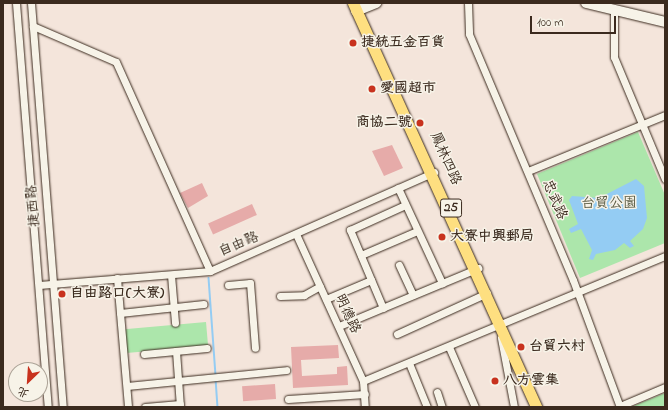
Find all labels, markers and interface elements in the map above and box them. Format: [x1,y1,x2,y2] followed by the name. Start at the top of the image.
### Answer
[532,8,618,34] scale bar
[537,14,564,32] text: 100 m
[361,35,445,51] place label: 捷統五金百貨
[348,38,358,48] marker: 捷統五金百貨
[380,81,436,97] place label: 愛國超市
[367,84,377,94] marker: 愛國超市
[356,115,412,131] place label: 商協二號
[415,118,425,128] marker: 商協二號
[426,130,464,188] street label: 鳳林四路
[538,177,570,223] street label: 忠武路
[24,184,44,228] street label: 捷西路
[581,196,637,212] park label: 台貿公園
[440,197,462,219] road number: 25
[216,229,262,261] street label: 自由路
[450,229,534,245] place label: 大寮中興郵局
[437,232,447,242] marker: 大寮中興郵局
[70,286,164,302] place label: 自由路口(大寮)
[57,289,67,299] marker: 自由路口(大寮)
[331,291,363,337] street label: 明德路
[529,339,585,355] place label: 台貿六村
[516,342,526,352] marker: 台貿六村
[8,362,48,402] north arrow
[503,373,559,389] place label: 八方雲集
[490,376,500,386] marker: 八方雲集
[15,382,32,402] text: 北

